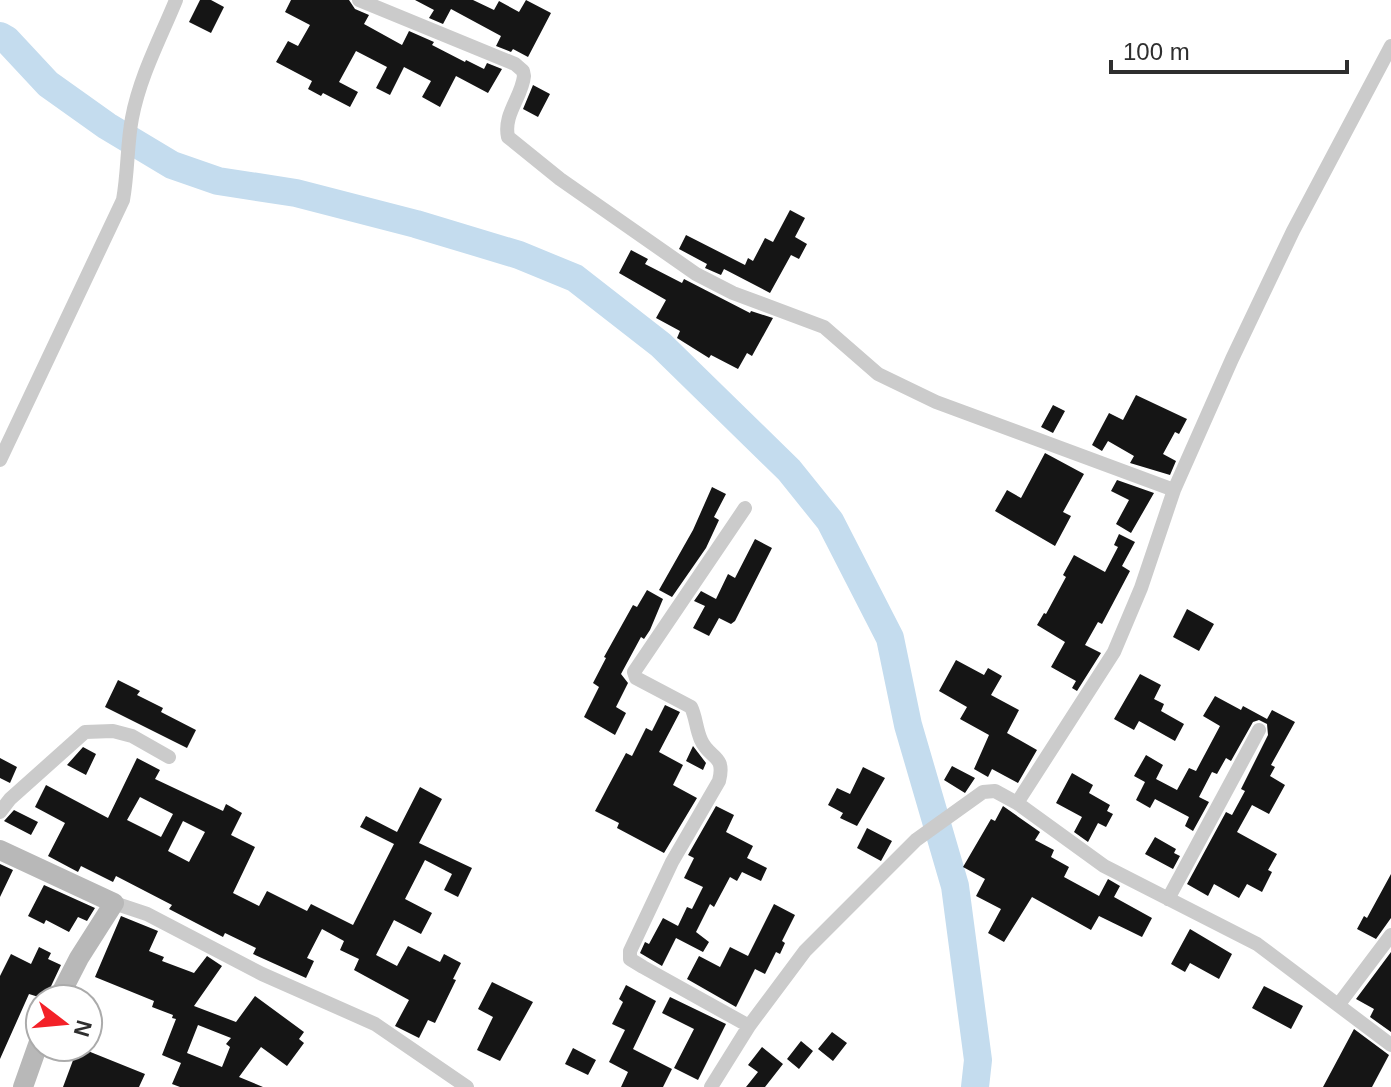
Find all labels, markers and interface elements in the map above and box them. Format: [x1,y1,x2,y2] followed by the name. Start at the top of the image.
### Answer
[1111,24,1347,74] scale bar
[1123,38,1190,65] text: 100 m
[24,983,104,1063] north arrow
[69,1017,97,1039] text: N

